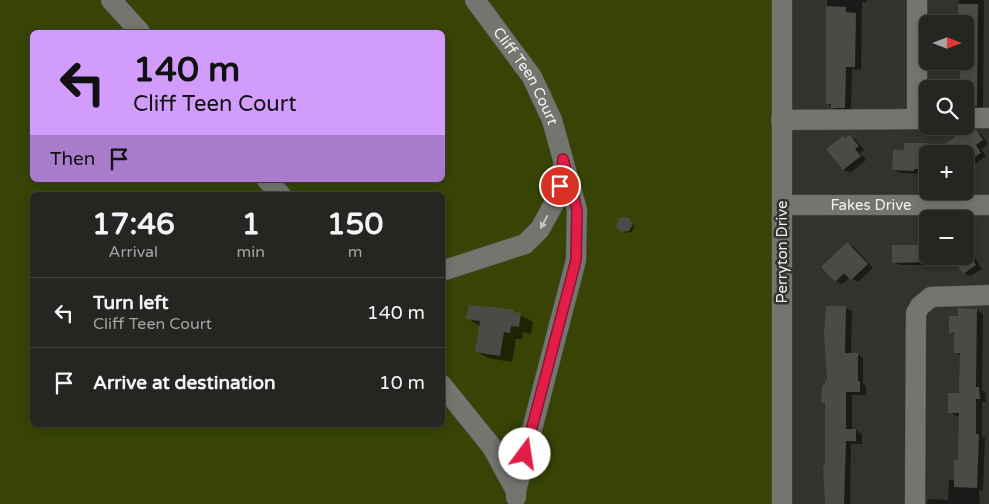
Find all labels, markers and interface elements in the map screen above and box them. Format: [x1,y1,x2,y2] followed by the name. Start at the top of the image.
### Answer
[919,15,974,70] north arrow
[919,15,974,265] map controls
[489,24,562,127] street label: Cliff Teen Court
[133,49,240,91] text: 140 m
[50,50,115,115] icon: left
[919,80,974,135] button: search
[133,91,297,117] text: Cliff Teen Court
[105,145,133,173] icon: arrive
[919,145,974,200] button: +
[50,148,95,170] text: Then
[539,165,581,207] pin
[546,172,574,200] icon: arrive
[830,196,912,214] street label: Fakes Drive
[773,201,791,303] street label: Perryton Drive
[92,206,175,243] text: 17:46
[241,206,260,243] text: 1
[327,206,383,243] text: 150
[919,210,974,265] button: −
[540,215,548,229] one-way arrow
[109,242,158,262] text: Arrival
[237,242,265,262] text: min
[348,242,362,262] text: m
[93,292,169,314] text: Turn left
[50,299,78,327] icon: left
[367,302,425,324] text: 140 m
[93,314,212,334] text: Cliff Teen Court
[50,369,78,397] icon: arrive
[93,372,276,394] text: Arrive at destination
[379,372,425,394] text: 10 m
[498,427,550,479] position arrow

